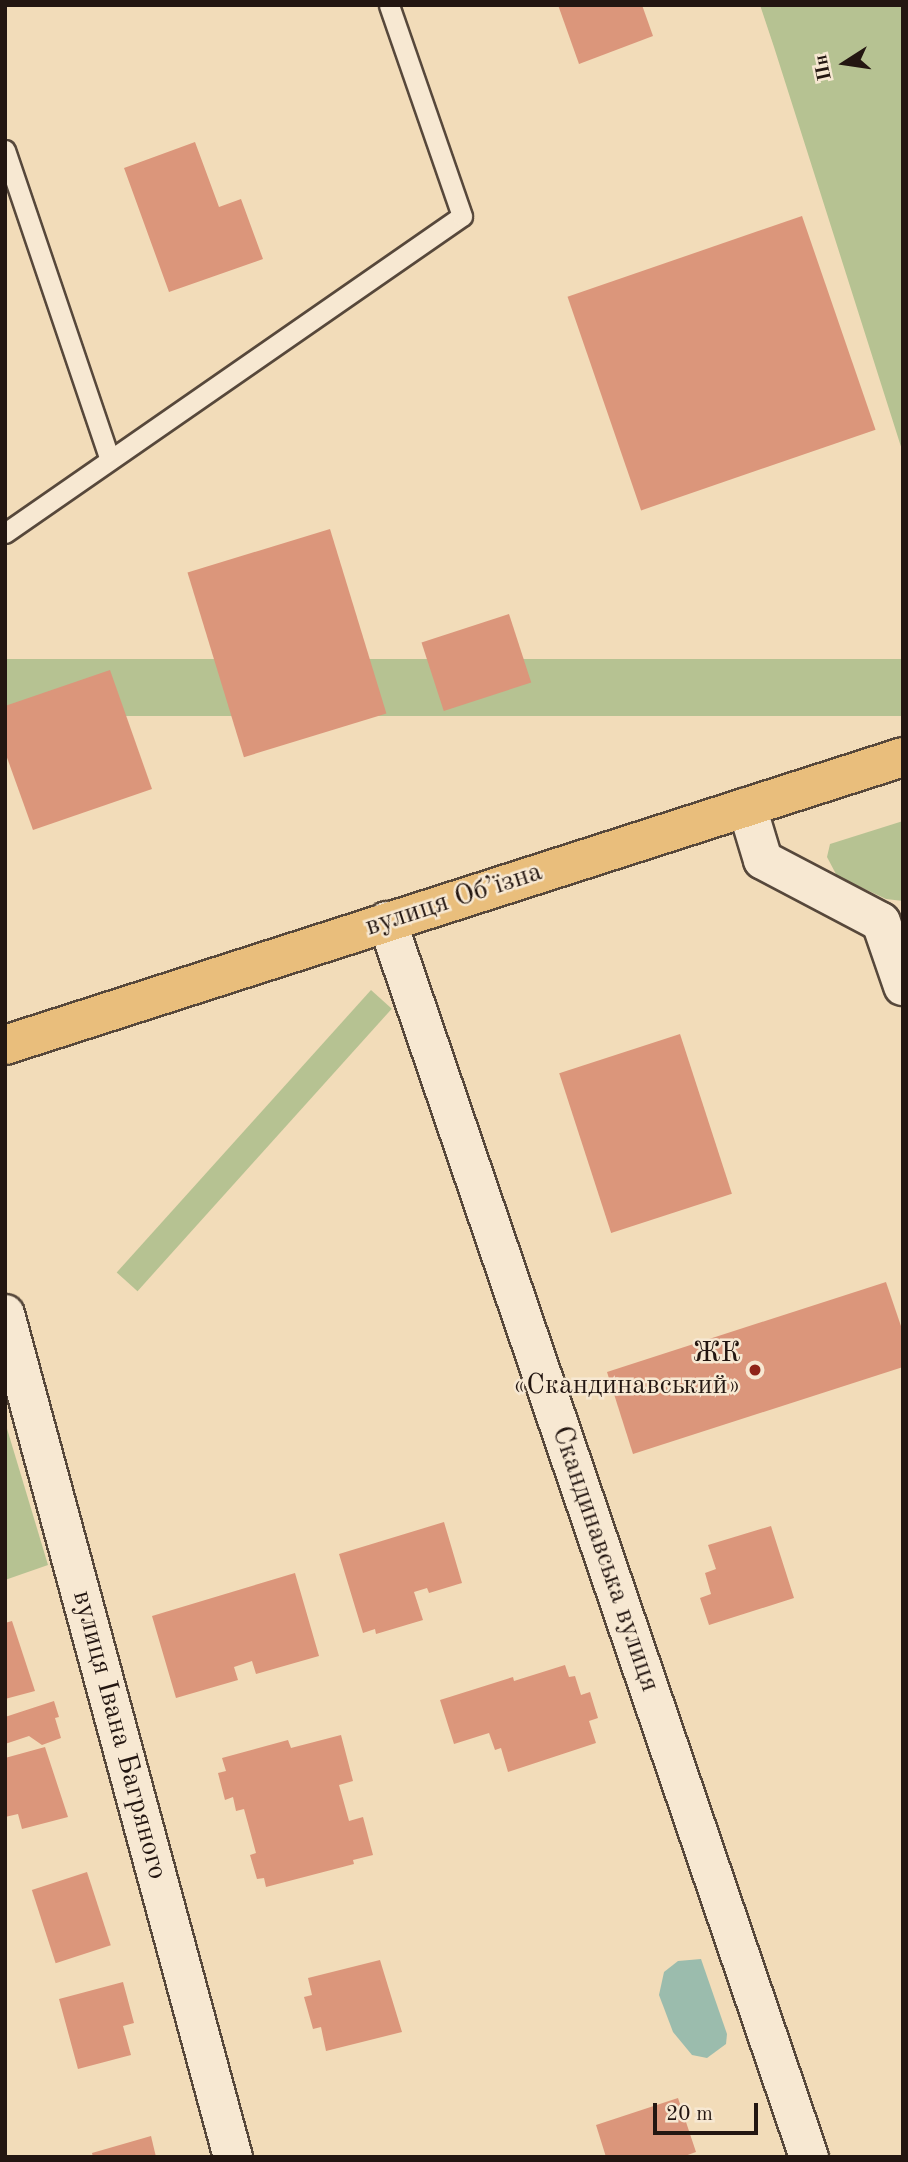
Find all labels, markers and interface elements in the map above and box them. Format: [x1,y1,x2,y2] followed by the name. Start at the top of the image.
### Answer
[810,28,880,98] north arrow
[812,53,836,82] text: Пн
[361,856,547,944] street label: вулиця Об’їзна
[513,1337,741,1403] place label: ЖК «Скандинавський»
[747,1362,763,1378] marker: ЖК «Скандинавський»
[544,1422,666,1696] street label: Скандинавська вулиця
[64,1587,174,1883] street label: вулиця Івана Багряного
[656,2088,761,2132] scale bar
[666,2104,713,2125] text: 20 m

